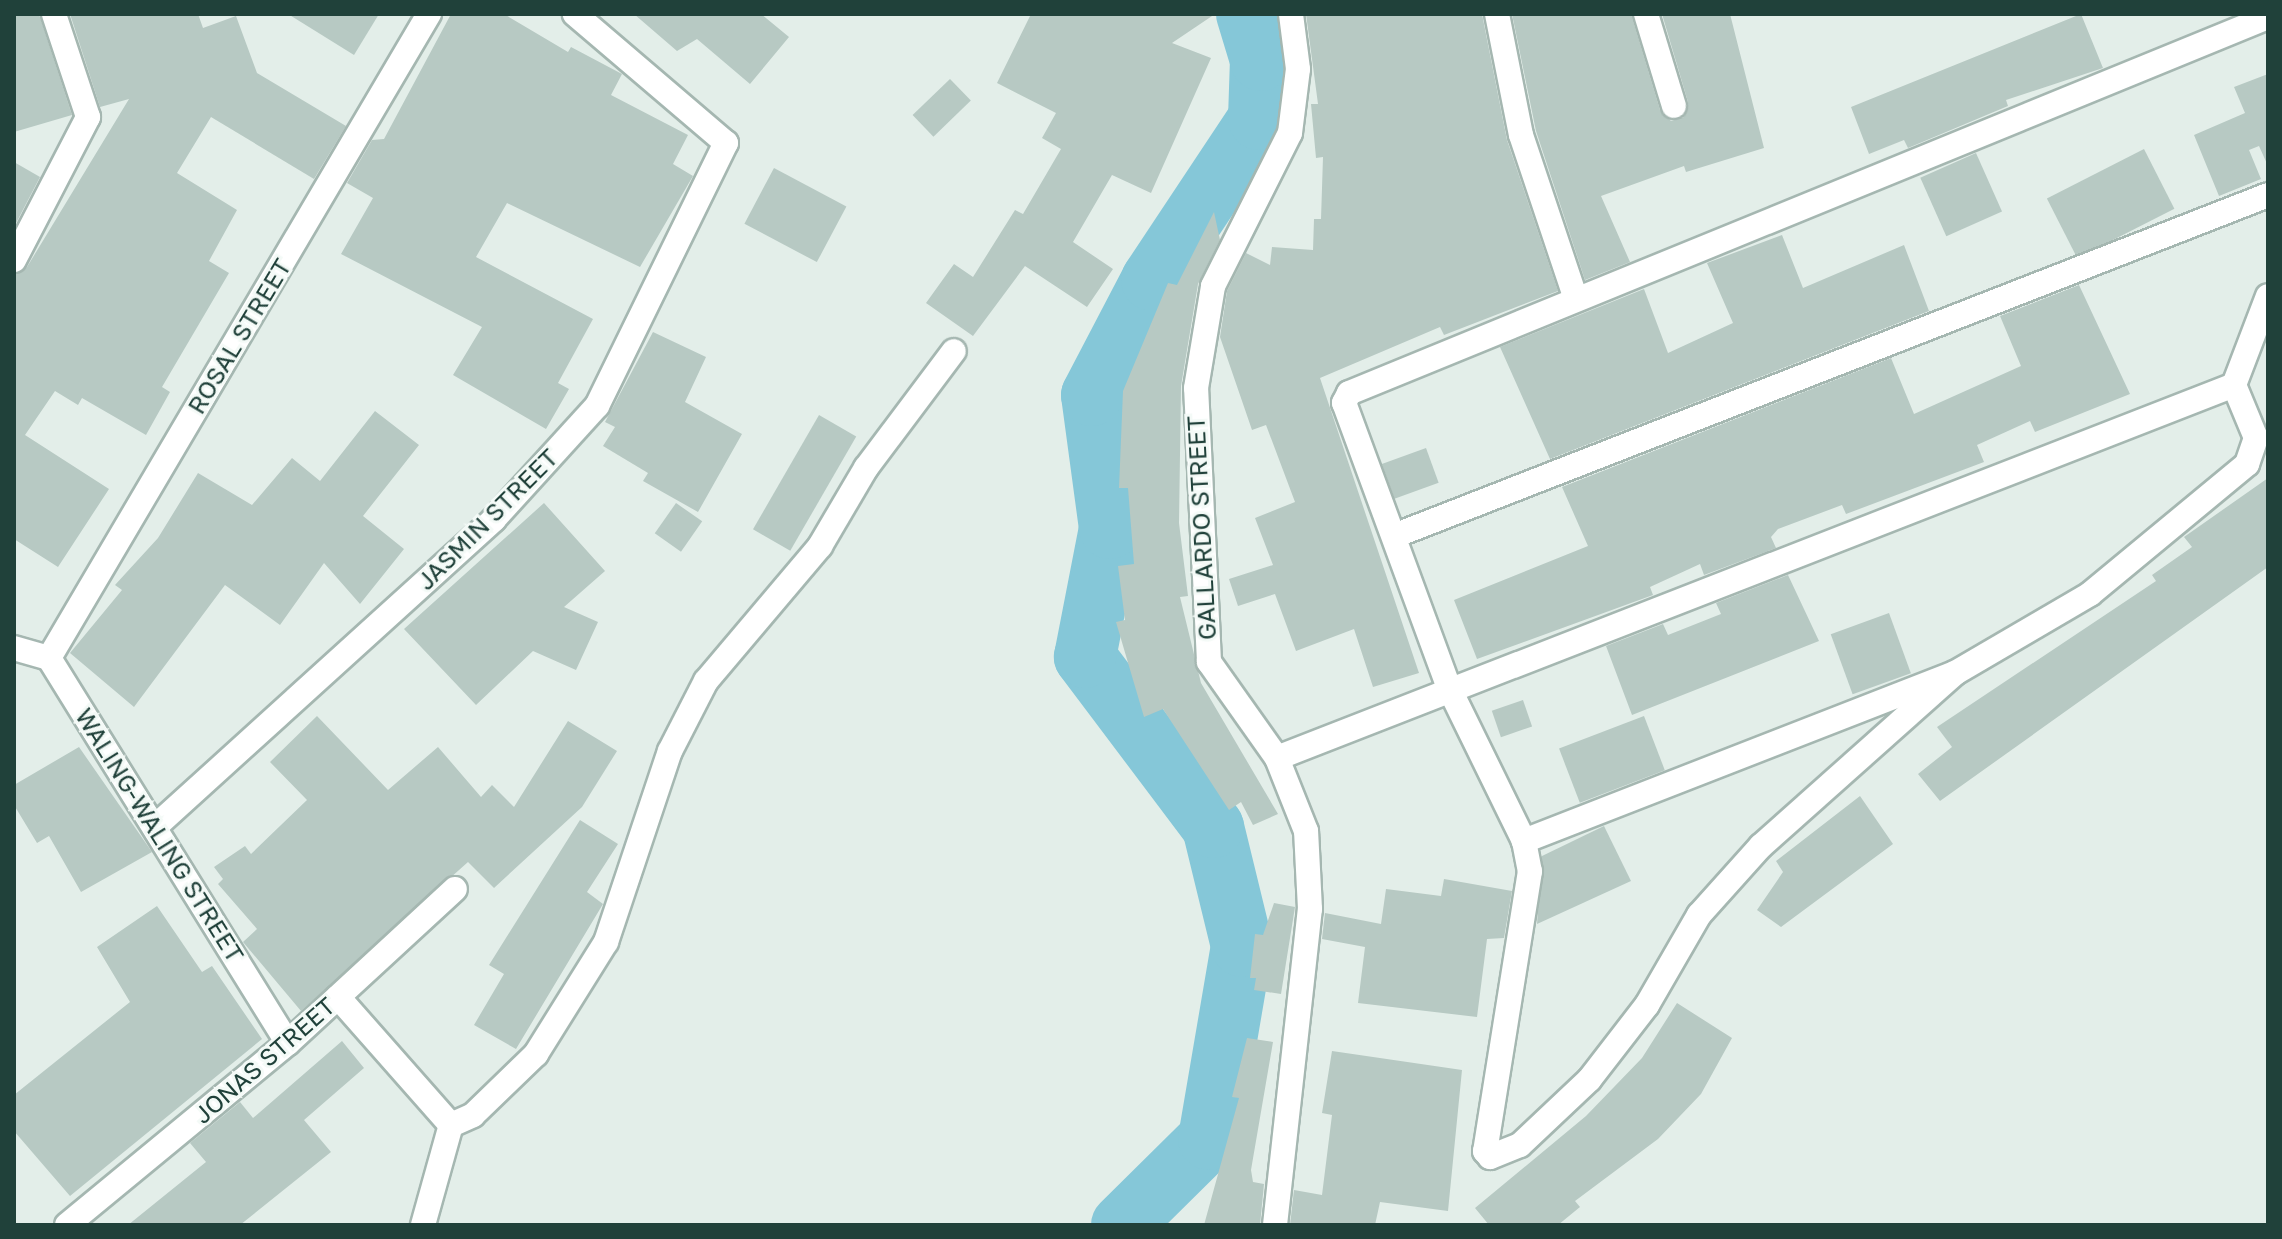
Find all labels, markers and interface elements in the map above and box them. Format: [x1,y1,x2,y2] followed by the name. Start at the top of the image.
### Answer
[181,253,297,419] street label: ROSAL STREET
[1181,415,1221,641] street label: GALLARDO STREET
[411,443,563,595] street label: JASMIN STREET
[70,703,250,967] street label: WALING-WALING STREET
[188,991,340,1129] street label: JONAS STREET

